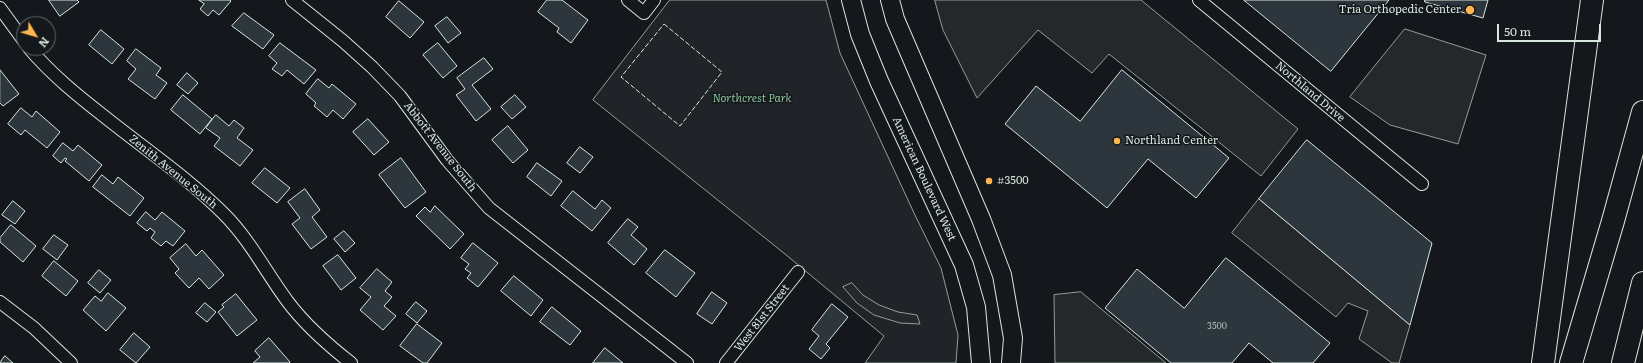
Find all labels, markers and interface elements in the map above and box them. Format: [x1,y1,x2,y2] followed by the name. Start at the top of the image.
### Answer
[1339,3,1461,17] place label: Tria Orthopedic Center
[1464,4,1476,16] marker: Tria Orthopedic Center
[16,16,56,56] north arrow
[1499,16,1603,42] scale bar
[1504,22,1531,40] text: 50 m
[36,34,54,51] text: N
[1273,59,1347,125] street label: Northland Drive
[712,92,792,106] park label: Northcrest Park
[401,99,479,195] street label: Abbott Avenue South
[889,115,959,243] street label: American Boulevard West
[126,132,220,212] street label: Zenith Avenue South
[1125,134,1218,148] place label: Northland Center
[1112,136,1122,146] marker: Northland Center
[997,174,1029,188] place label: #3500
[984,176,994,186] marker: #3500
[732,282,792,354] street label: West 81st Street
[1207,321,1227,331] house number: 3500

